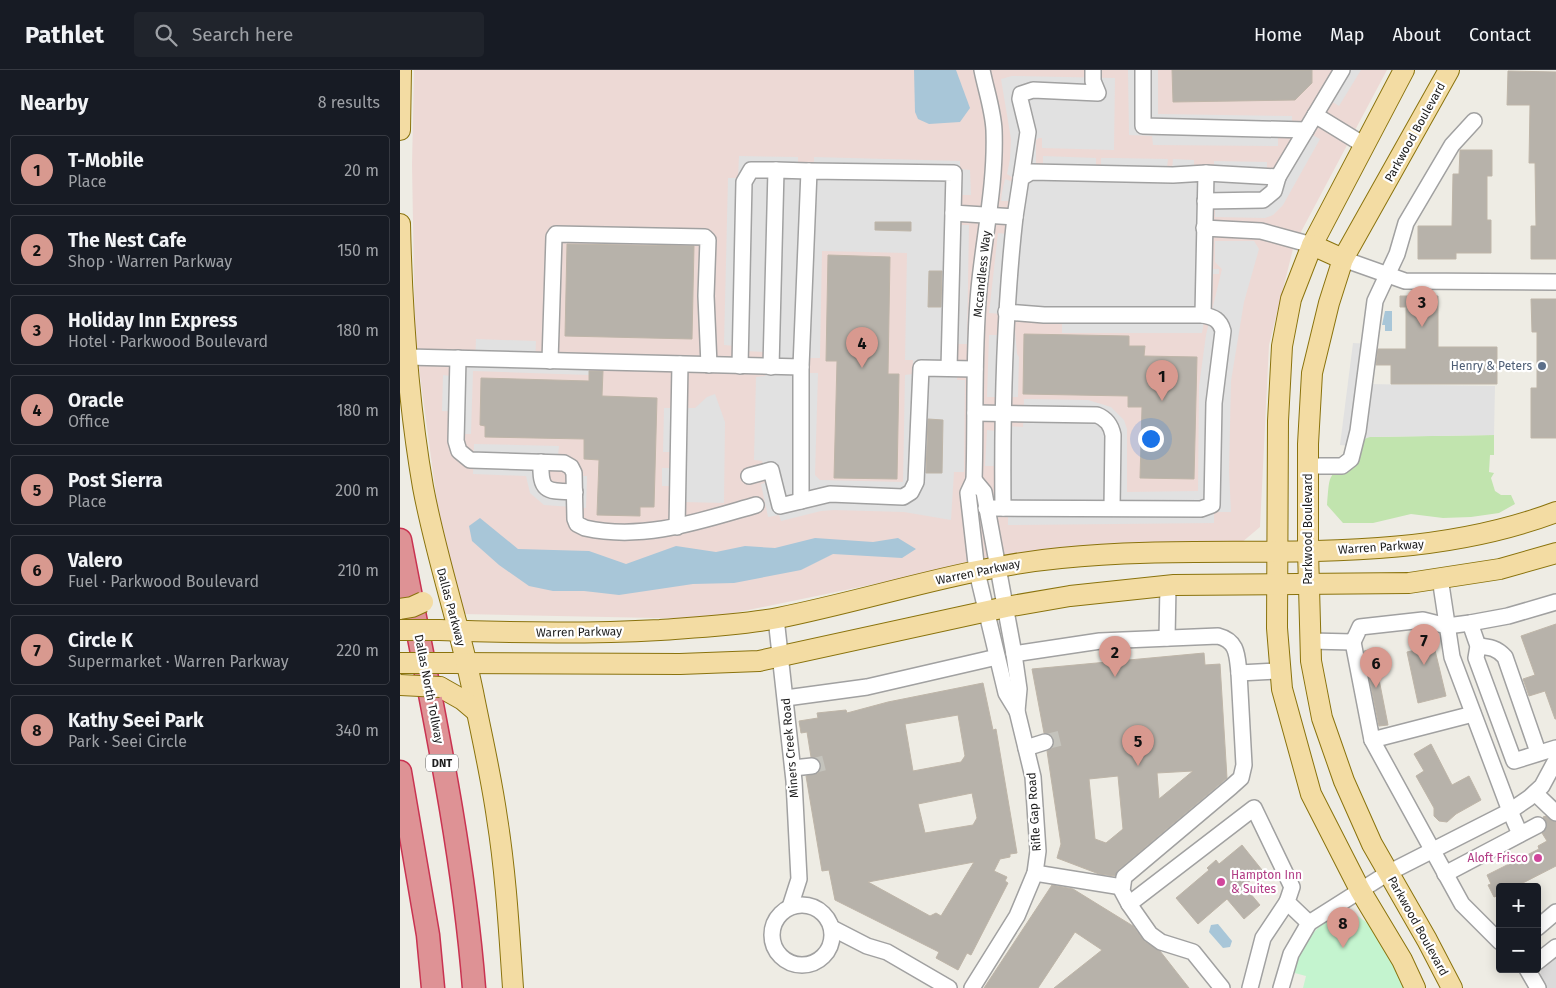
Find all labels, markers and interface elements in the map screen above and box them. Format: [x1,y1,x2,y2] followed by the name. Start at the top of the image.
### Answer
[134,12,484,57] search box
[25,21,104,49] text: Pathlet
[152,21,180,49] icon: search
[192,23,293,46] text: Search here
[1254,24,1302,46] text: Home
[1330,24,1364,46] text: Map
[1392,24,1441,46] text: About
[1469,24,1531,46] text: Contact
[1382,80,1448,184] street label: Parkwood Boulevard
[20,90,88,116] text: Nearby
[318,93,380,112] text: 8 results
[68,149,144,172] text: T-Mobile
[33,161,41,180] text: 1
[344,161,379,180] text: 20 m
[68,172,107,191] text: Place
[68,229,187,252] text: The Nest Cafe
[970,230,994,318] street label: Mccandless Way
[33,241,41,260] text: 2
[337,241,379,260] text: 150 m
[68,252,232,271] text: Shop · Warren Parkway
[1406,286,1438,327] pin: 3
[68,309,237,332] text: Holiday Inn Express
[33,321,41,340] text: 3
[336,321,379,340] text: 180 m
[846,327,878,368] pin: 4
[68,332,268,351] text: Hotel · Parkwood Boulevard
[1451,359,1532,373] place label: Henry & Peters
[1146,360,1178,401] pin: 1
[1536,360,1548,372] marker: Henry & Peters
[68,389,124,412] text: Oracle
[32,401,42,420] text: 4
[336,401,379,420] text: 180 m
[68,412,110,431] text: Office
[1138,426,1164,452] your location
[68,469,163,492] text: Post Sierra
[1301,473,1315,585] street label: Parkwood Boulevard
[33,481,41,500] text: 5
[335,481,379,500] text: 200 m
[68,492,107,511] text: Place
[1338,537,1425,557] street label: Warren Parkway
[68,549,122,572] text: Valero
[934,556,1022,588] street label: Warren Parkway
[32,561,42,580] text: 6
[338,561,379,580] text: 210 m
[434,566,468,648] street label: Dallas Parkway
[68,572,259,591] text: Fuel · Parkwood Boulevard
[536,624,622,640] street label: Warren Parkway
[1408,624,1440,665] pin: 7
[68,629,133,652] text: Circle K
[412,633,446,745] street label: Dallas North Tollway
[1099,636,1131,677] pin: 2
[33,641,41,660] text: 7
[336,641,379,660] text: 220 m
[1360,647,1392,688] pin: 6
[68,652,289,671] text: Supermarket · Warren Parkway
[779,697,801,799] street label: Miners Creek Road
[68,709,203,732] text: Kathy Seei Park
[32,721,42,740] text: 8
[336,721,379,740] text: 340 m
[1122,725,1154,766] pin: 5
[68,732,187,751] text: Park · Seei Circle
[426,754,458,771] road number: DNT
[1024,772,1044,852] street label: Rifle Gap Road
[1468,851,1528,865] place label: Aloft Frisco
[1532,852,1544,864] marker: Aloft Frisco
[1231,868,1302,896] place label: Hampton Inn & Suites
[1385,874,1451,978] street label: Parkwood Boulevard
[1215,876,1227,888] marker: Hampton Inn & Suites
[1496,883,1541,973] map controls
[1496,883,1541,928] button: +
[1327,907,1359,948] pin: 8
[1496,928,1541,973] button: −

